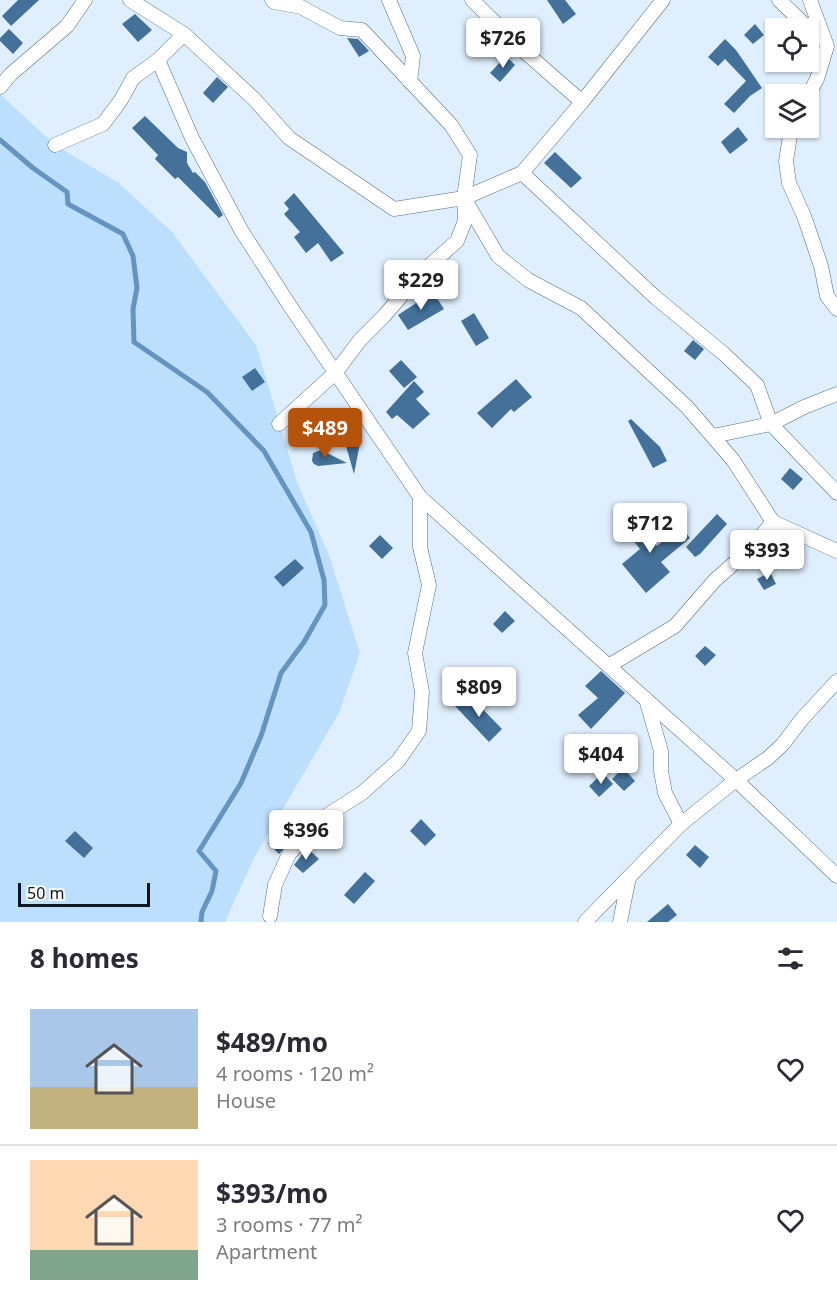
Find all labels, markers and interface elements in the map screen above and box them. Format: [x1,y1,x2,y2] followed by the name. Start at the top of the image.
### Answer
[467,18,539,69] pin: $726
[765,18,819,138] map controls
[765,18,819,72] button: locate
[480,24,526,51] text: $726
[765,84,819,138] button: layers
[385,260,457,311] pin: $229
[398,266,444,293] text: $229
[289,408,361,459] pin: $489
[302,414,348,441] text: $489
[614,503,686,554] pin: $712
[627,509,673,536] text: $712
[731,530,803,581] pin: $393
[744,536,790,563] text: $393
[443,667,515,718] pin: $809
[456,673,502,700] text: $809
[565,734,637,785] pin: $404
[578,740,624,767] text: $404
[270,810,342,861] pin: $396
[283,816,329,843] text: $396
[18,880,150,908] scale bar
[27,882,64,904] text: 50 m
[30,940,139,976] text: 8 homes
[774,942,807,975] icon: filters
[216,1024,328,1060] text: $489/mo
[78,1033,150,1105] icon: home
[774,1053,807,1086] icon: heart
[216,1060,374,1087] text: 4 rooms · 120 m²
[216,1087,276,1114] text: House
[216,1175,328,1211] text: $393/mo
[78,1184,150,1256] icon: home
[774,1204,807,1237] icon: heart
[216,1211,363,1238] text: 3 rooms · 77 m²
[216,1238,317,1265] text: Apartment

